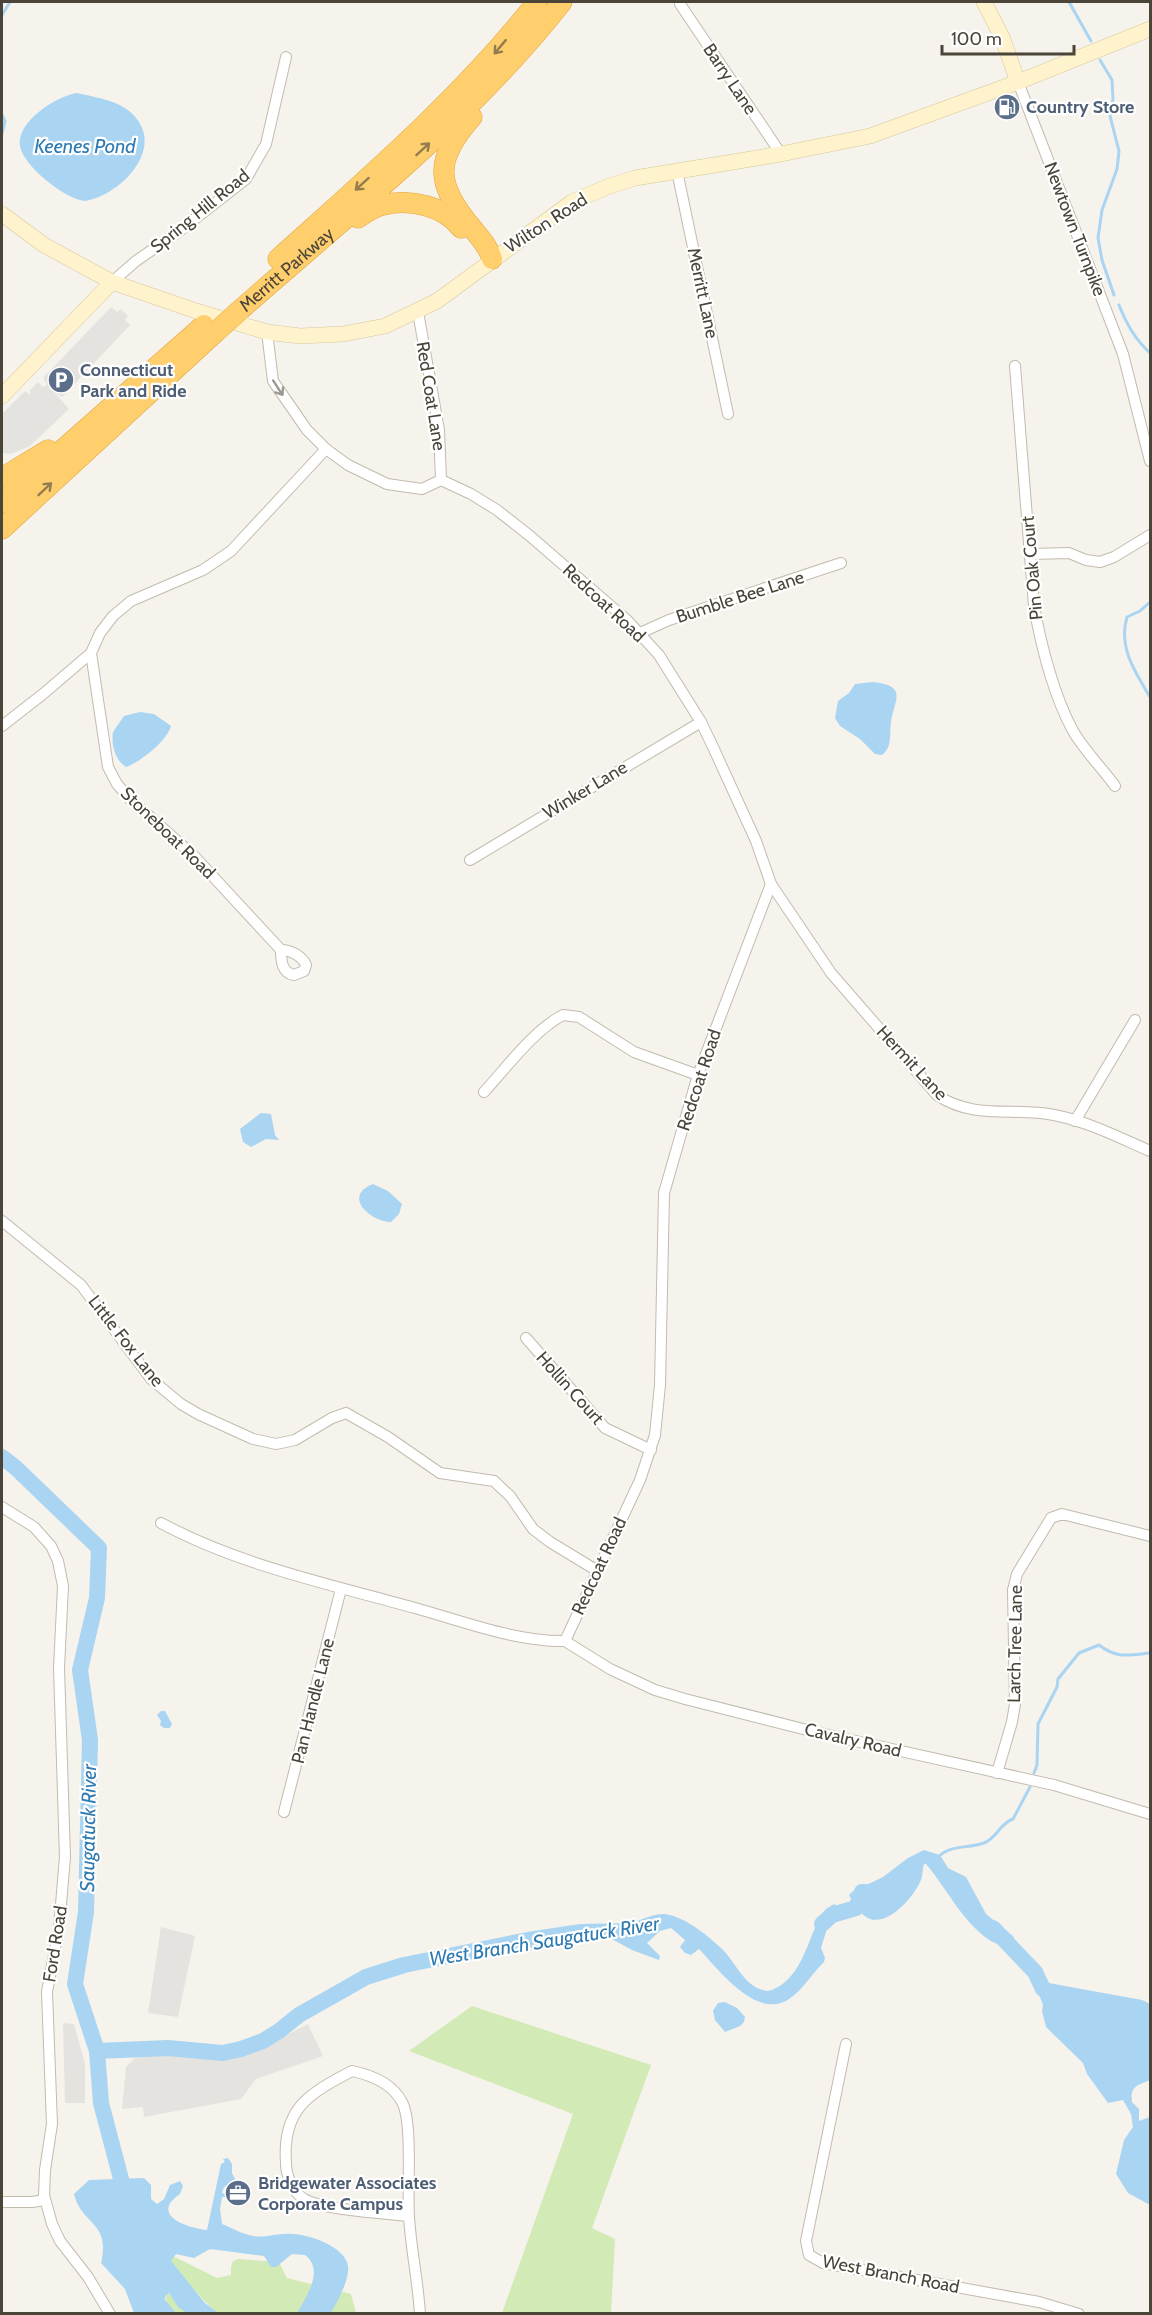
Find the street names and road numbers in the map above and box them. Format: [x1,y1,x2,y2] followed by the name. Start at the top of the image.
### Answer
[698,39,762,119] street label: Barry Lane
[1039,159,1111,299] street label: Newtown Turnpike
[146,164,254,258] street label: Spring Hill Road
[501,188,591,258] street label: Wilton Road
[235,223,338,317] street label: Merritt Parkway
[683,246,723,340] street label: Merritt Lane
[412,340,450,452] street label: Red Coat Lane
[1016,515,1048,621] street label: Pin Oak Court
[558,559,650,647] street label: Redcoat Road
[673,566,807,628] street label: Bumble Bee Lane
[539,756,631,824] street label: Winker Lane
[116,782,220,884] street label: Stoneboat Road
[872,1021,952,1105] street label: Hermit Lane
[672,1027,726,1133] street label: Redcoat Road
[83,1291,169,1391] street label: Little Fox Lane
[531,1347,609,1429] street label: Hollin Court
[567,1514,631,1618] street label: Redcoat Road
[1003,1585,1027,1703] street label: Larch Tree Lane
[287,1636,339,1766] street label: Pan Handle Lane
[802,1718,904,1762] street label: Cavalry Road
[38,1904,72,1984] street label: Ford Road
[821,2250,961,2298] street label: West Branch Road

